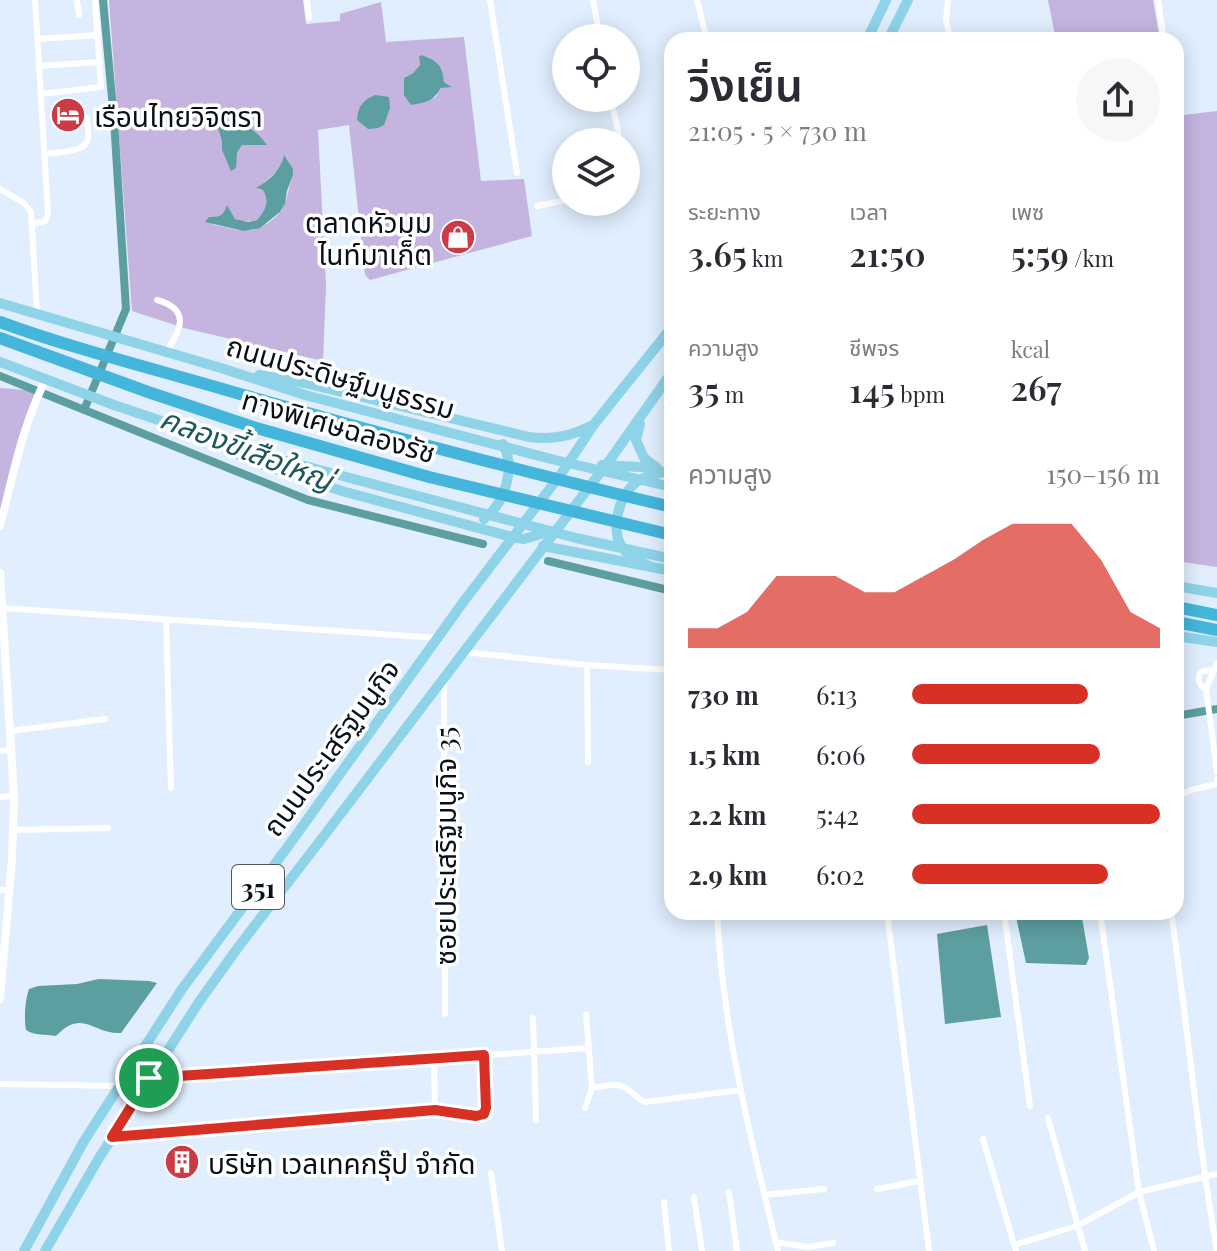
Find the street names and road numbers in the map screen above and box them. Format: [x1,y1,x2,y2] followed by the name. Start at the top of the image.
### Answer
[222,326,459,427] street label: ถนนประดิษฐ์มนูธรรม
[238,380,440,470] street label: ทางพิเศษฉลองรัช
[253,651,408,844] street label: ถนนประเสริฐมนูกิจ
[426,727,464,965] street label: ซอยประเสริฐมนูกิจ 35
[232,865,284,909] road number: 351

